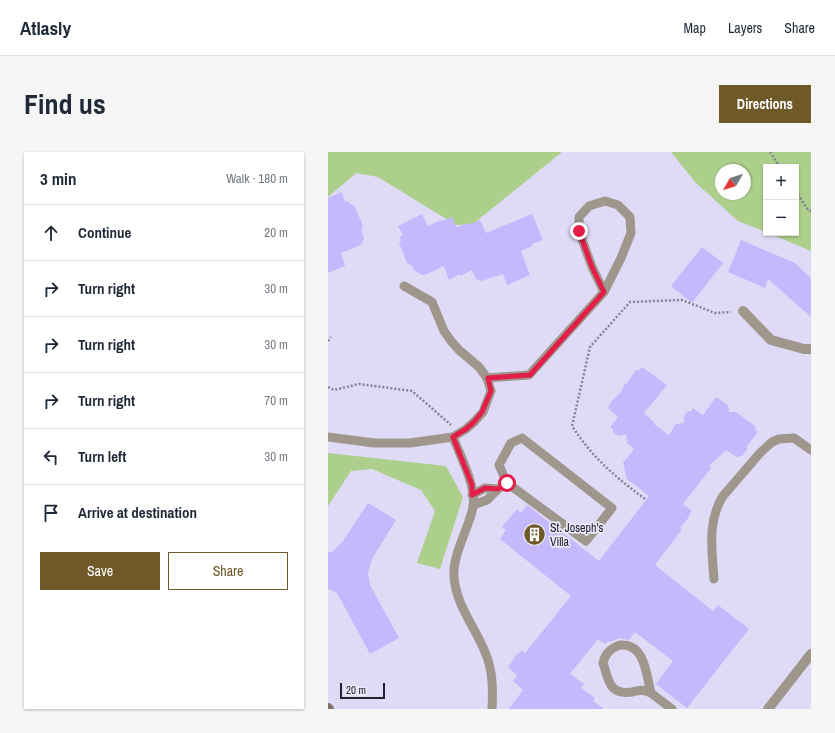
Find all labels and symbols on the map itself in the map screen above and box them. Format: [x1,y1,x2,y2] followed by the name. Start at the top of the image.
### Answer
[715,164,751,200] north arrow
[570,222,588,240] route end
[498,474,516,492] route start
[550,520,603,550] place label: St. Joseph's Villa
[521,522,547,548] building icon: St. Joseph's Villa
[340,681,385,700] scale bar

